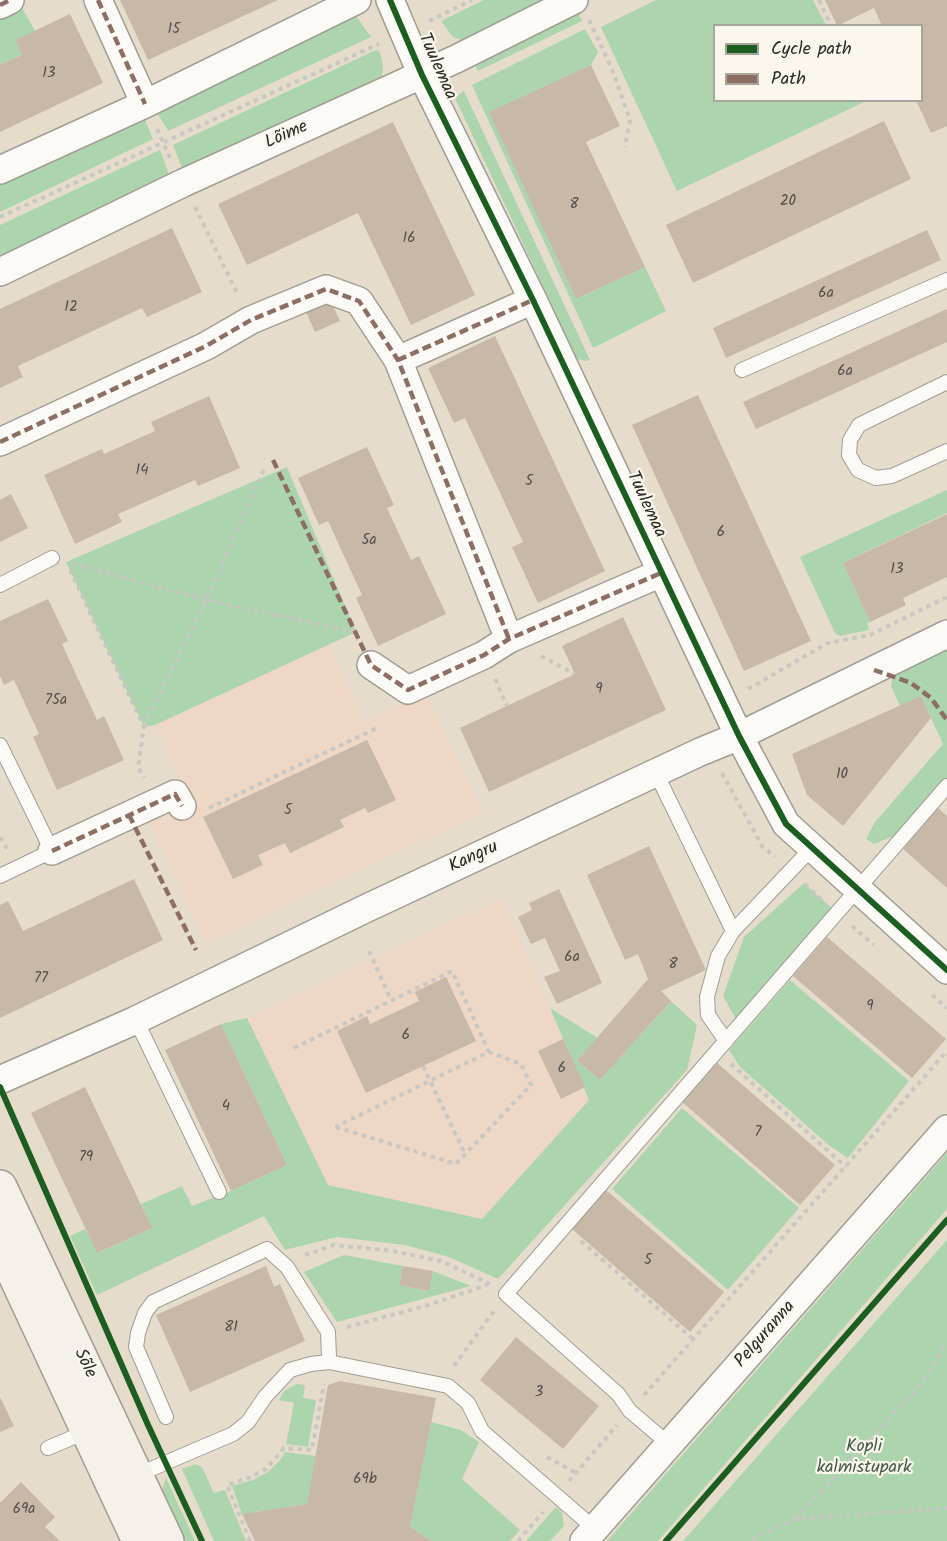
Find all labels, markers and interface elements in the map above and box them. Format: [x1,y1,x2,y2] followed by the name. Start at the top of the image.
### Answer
[168,21,180,39] house number: 15
[713,24,923,102] legend
[412,30,460,104] street label: Tuulemaa
[771,35,852,64] text: Cycle path
[42,65,56,83] house number: 13
[771,65,806,94] text: Path
[262,117,312,155] street label: Lõime
[780,193,796,211] house number: 20
[569,196,579,214] house number: 8
[402,230,416,248] house number: 16
[818,285,834,303] house number: 6a
[64,299,78,317] house number: 12
[837,363,853,381] house number: 6a
[136,462,148,480] house number: 14
[620,468,670,542] street label: Tuulemaa
[525,473,533,491] house number: 5
[717,524,725,542] house number: 6
[361,532,377,550] house number: 5a
[890,561,904,579] house number: 13
[595,681,603,699] house number: 9
[45,692,67,710] house number: 75a
[836,766,848,784] house number: 10
[284,802,292,820] house number: 5
[446,837,502,879] street label: Kangru
[564,949,580,967] house number: 6a
[668,956,678,974] house number: 8
[34,970,48,988] house number: 77
[866,998,874,1016] house number: 9
[402,1027,410,1045] house number: 6
[558,1060,566,1078] house number: 6
[222,1098,230,1116] house number: 4
[755,1124,761,1142] house number: 7
[79,1149,93,1167] house number: 79
[644,1252,652,1270] house number: 5
[731,1297,801,1373] street label: Pelguranna
[224,1319,238,1337] house number: 81
[68,1346,100,1382] street label: Sõle
[535,1384,543,1402] house number: 3
[817,1437,911,1480] park label: Kopli kalmistupark
[353,1471,377,1489] house number: 69b
[13,1501,35,1519] house number: 69a

